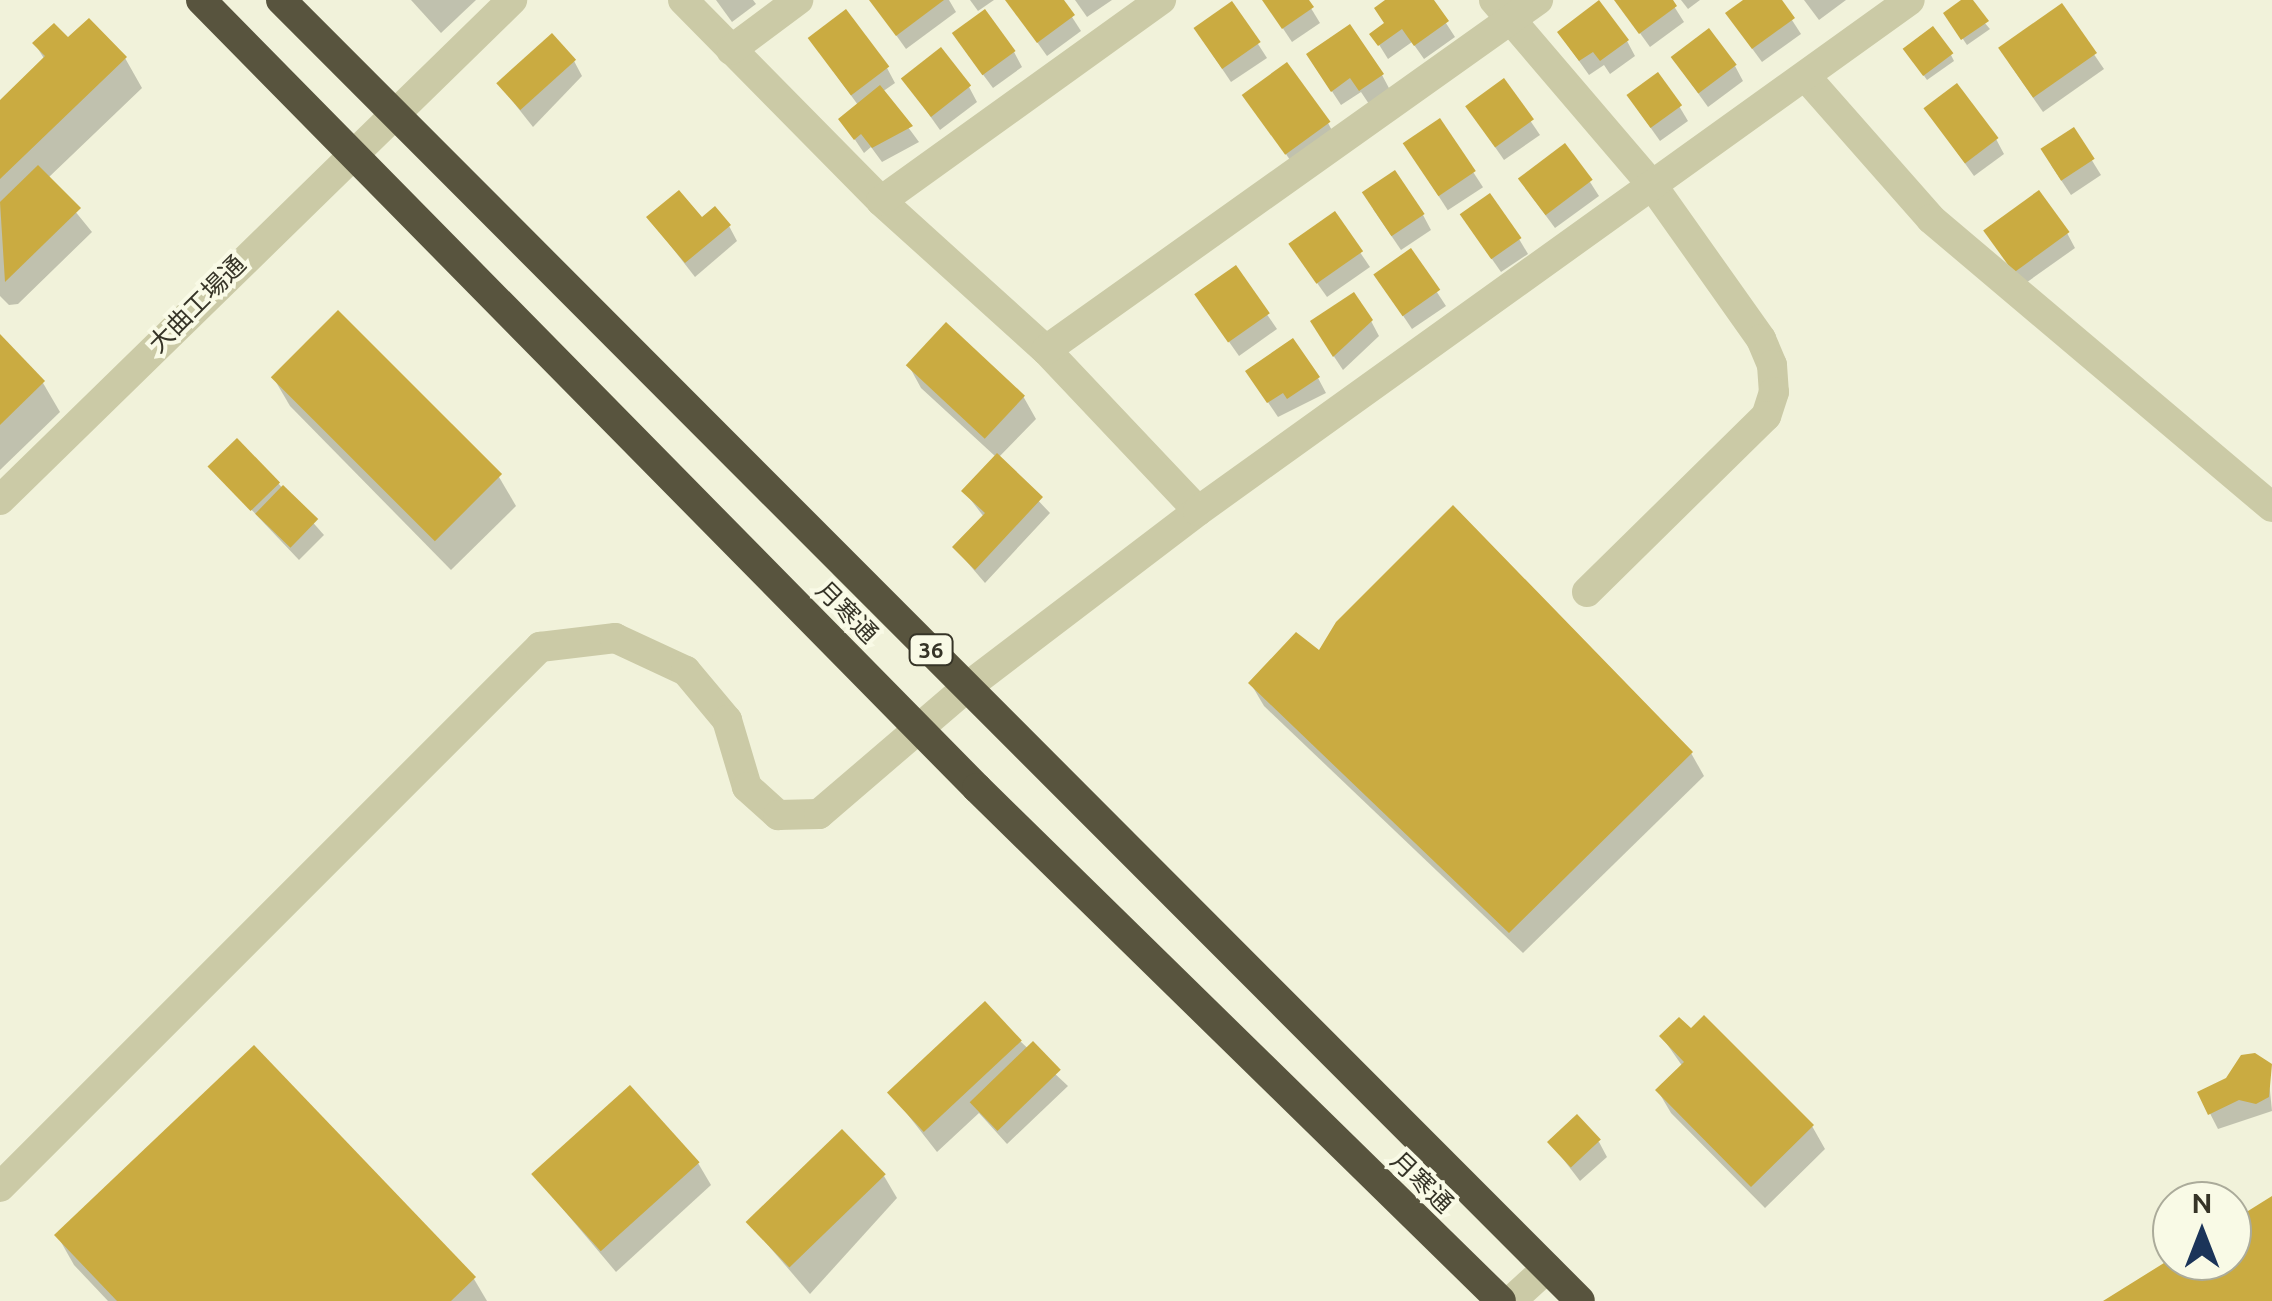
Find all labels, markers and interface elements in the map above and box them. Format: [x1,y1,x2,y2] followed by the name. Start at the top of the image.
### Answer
[142,249,252,359] street label: 大曲工場通
[810,575,884,649] street label: 月寒通
[908,633,954,667] road number: 36
[1385,1145,1459,1219] street label: 月寒通
[2152,1181,2252,1281] north arrow
[2192,1187,2212,1218] text: N

